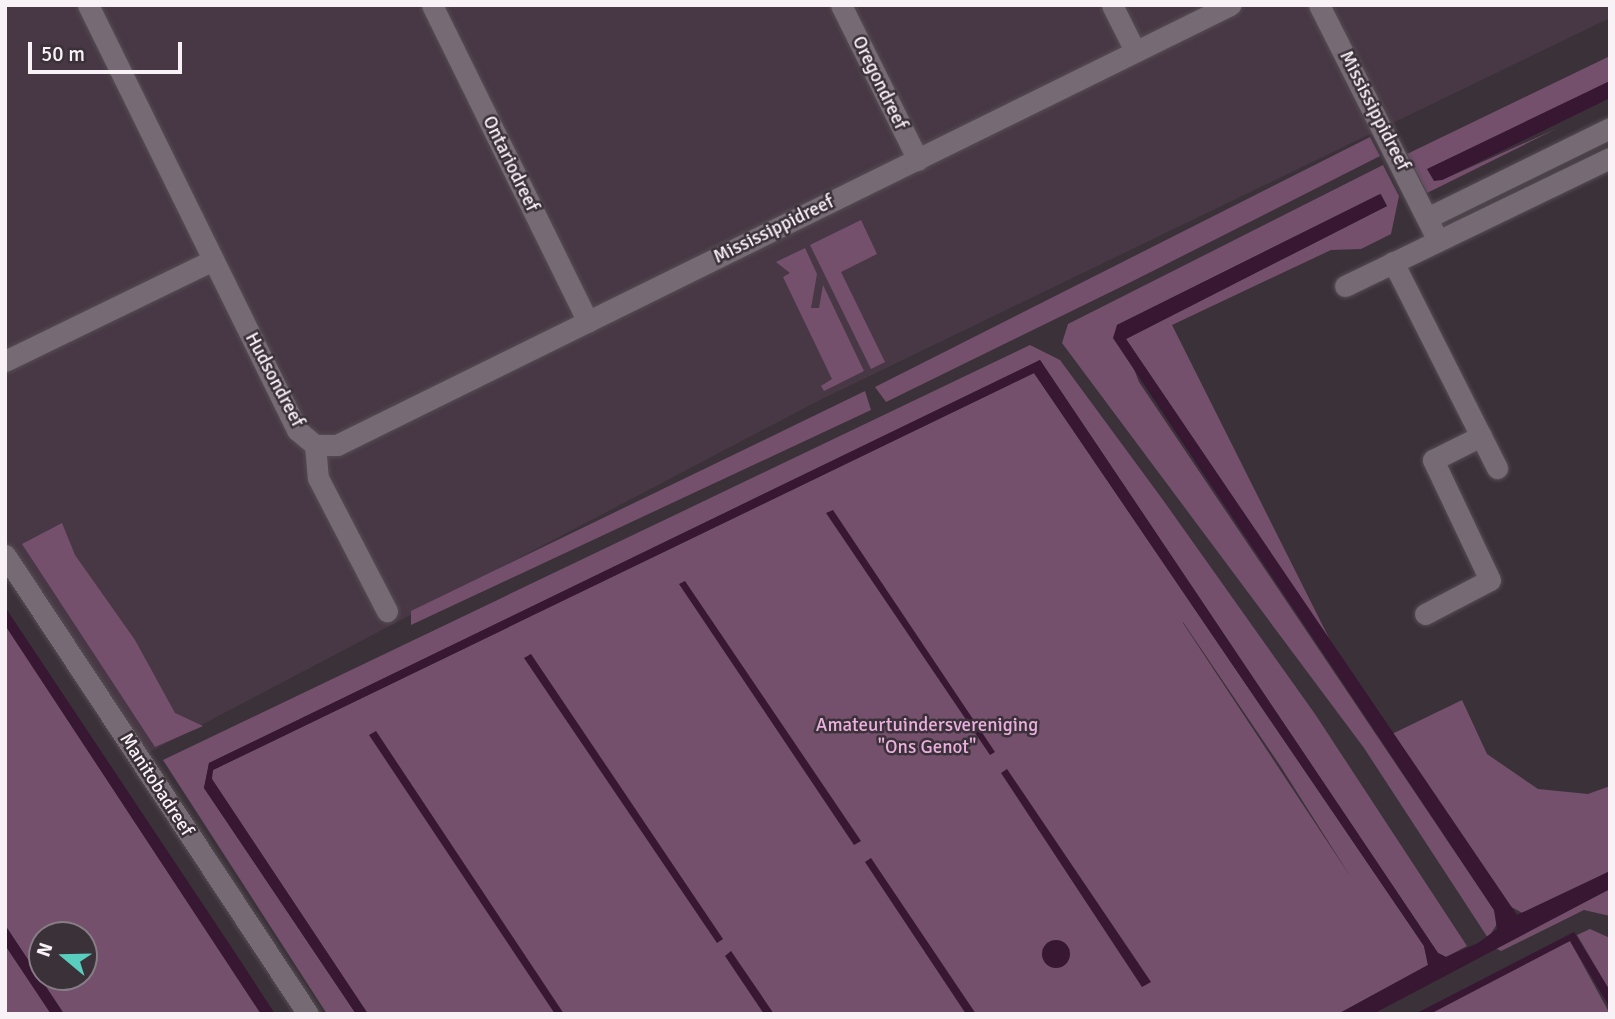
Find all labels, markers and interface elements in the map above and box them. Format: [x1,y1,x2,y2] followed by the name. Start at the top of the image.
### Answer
[32,28,186,72] scale bar
[847,33,911,133] street label: Oregondreef
[41,41,85,67] text: 50 m
[1334,47,1414,175] street label: Mississippidreef
[477,112,543,216] street label: Ontariodreef
[710,191,838,269] street label: Mississippidreef
[240,329,308,431] street label: Hudsondreef
[816,715,1038,759] park label: Amateurtuindersvereniging "Ons Genot"
[114,729,198,841] street label: Manitobadreef
[28,921,98,991] north arrow
[32,940,59,960] text: N

